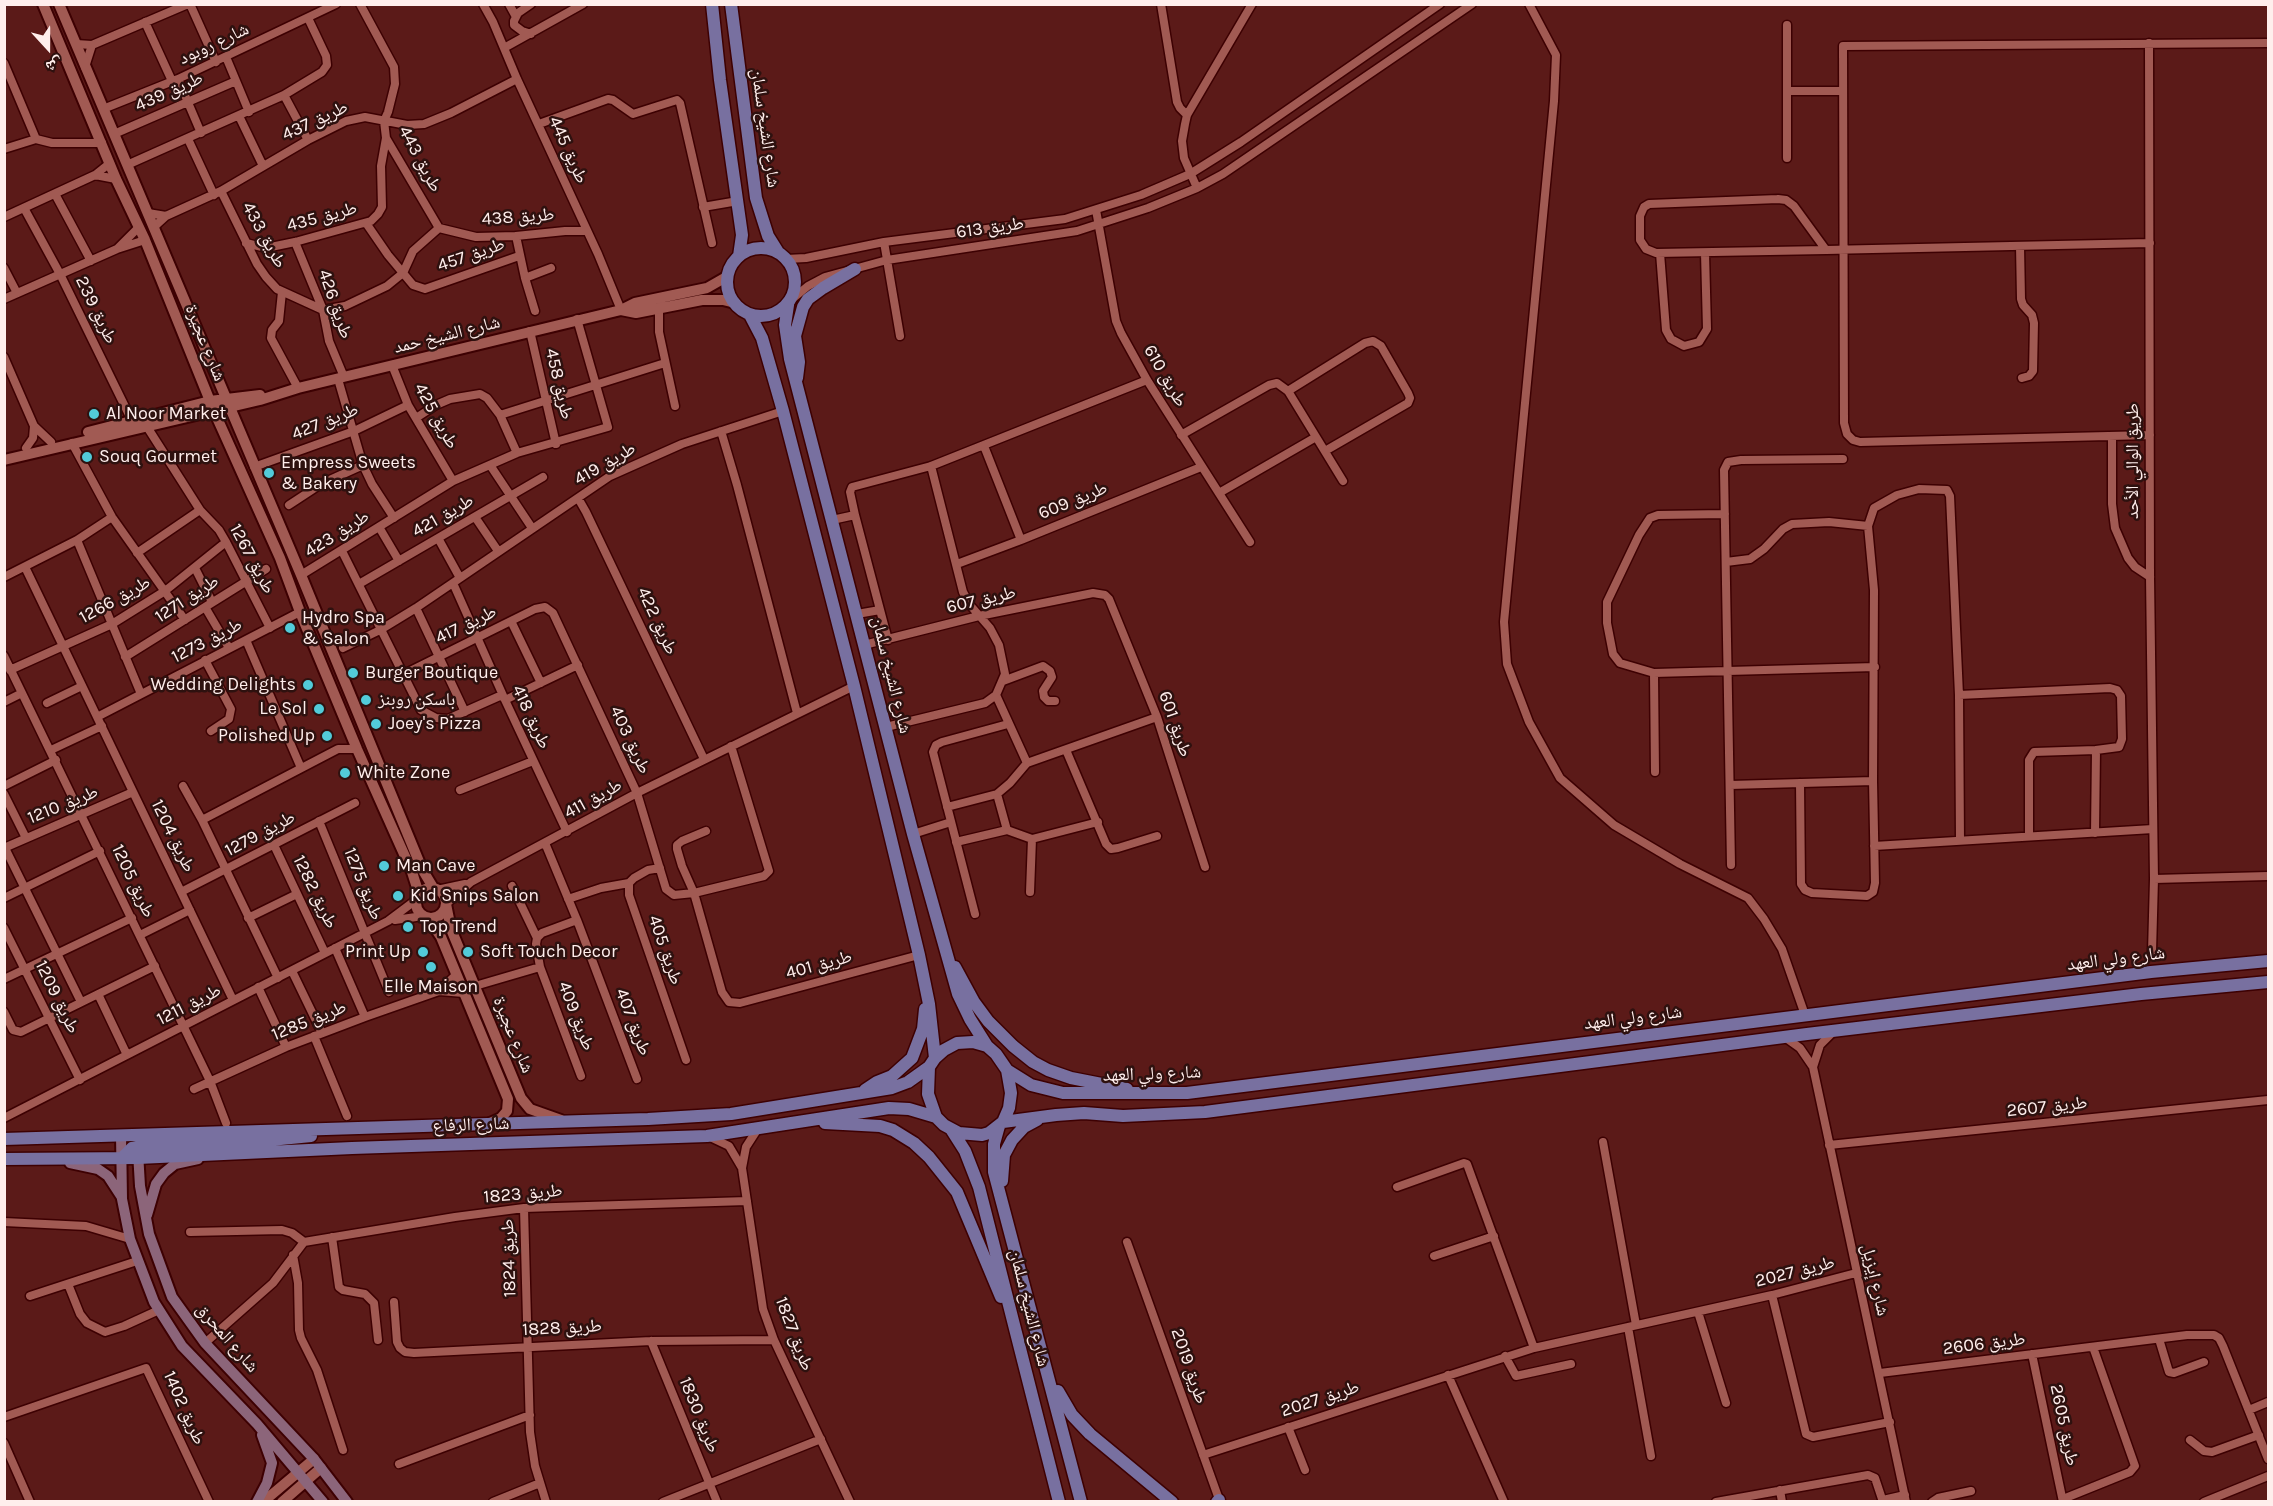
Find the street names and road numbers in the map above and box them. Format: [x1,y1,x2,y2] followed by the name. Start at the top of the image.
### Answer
[176,18,252,70] street label: شارع روبود
[132,67,206,117] street label: طريق 439
[746,67,784,189] street label: شارع الشيخ سلمان
[279,96,351,146] street label: طريق 437
[544,113,592,187] street label: طريق 445
[394,122,446,196] street label: طريق 443
[284,197,360,237] street label: طريق 435
[237,198,291,272] street label: طريق 433
[481,204,555,230] street label: طريق 438
[955,213,1025,243] street label: طريق 613
[434,233,508,277] street label: طريق 457
[313,266,357,342] street label: طريق 426
[70,273,122,347] street label: طريق 239
[180,302,230,384] street label: شارع عجيرة
[392,311,502,359] street label: شارع الشيخ حمد
[1139,341,1191,411] street label: طريق 610
[540,346,578,422] street label: طريق 458
[409,379,463,453] street label: طريق 425
[288,399,362,445] street label: طريق 427
[2122,403,2144,519] street label: طريق الوالي الأحد
[570,438,640,490] street label: طريق 419
[1035,477,1111,525] street label: طريق 609
[408,490,478,542] street label: طريق 421
[301,506,373,562] street label: طريق 423
[225,520,279,598] street label: طريق 1267
[151,570,223,628] street label: طريق 1271
[76,572,154,628] street label: طريق 1266
[944,582,1018,618] street label: طريق 607
[632,584,682,658] street label: طريق 422
[432,601,500,649] street label: طريق 417
[168,614,246,668] street label: طريق 1273
[866,614,916,736] street label: شارع الشيخ سلمان
[507,682,555,752] street label: طريق 418
[1154,688,1196,760] street label: طريق 601
[605,703,655,777] street label: طريق 403
[560,774,626,824] street label: طريق 411
[25,781,101,829] street label: طريق 1210
[146,796,200,876] street label: طريق 1204
[221,807,299,861] street label: طريق 1279
[107,841,159,921] street label: طريق 1205
[339,845,387,923] street label: طريق 1275
[288,852,342,932] street label: طريق 1282
[643,912,687,988] street label: طريق 405
[2066,942,2166,976] street label: شارع ولي العهد
[783,946,855,984] street label: طريق 401
[30,957,84,1037] street label: طريق 1209
[553,978,599,1054] street label: طريق 409
[153,980,225,1030] street label: طريق 1211
[610,985,656,1059] street label: طريق 407
[488,994,538,1076] street label: شارع عجيرة
[268,996,350,1046] street label: طريق 1285
[1583,1001,1683,1035] street label: شارع ولي العهد
[1102,1061,1202,1087] street label: شارع ولي العهد
[2006,1092,2088,1122] street label: طريق 2607
[432,1113,510,1137] street label: شارع الرفاع
[483,1180,563,1208] street label: طريق 1823
[497,1218,521,1298] street label: طريق 1824
[1856,1242,1894,1318] street label: شارع إيزيل
[1004,1247,1054,1369] street label: شارع الشيخ سلمان
[1753,1252,1837,1292] street label: طريق 2027
[770,1294,818,1374] street label: طريق 1827
[191,1299,263,1377] street label: شارع المحرق
[522,1315,602,1341] street label: طريق 1828
[1166,1325,1212,1407] street label: طريق 2019
[1942,1328,2026,1360] street label: طريق 2606
[158,1368,210,1448] street label: طريق 1402
[674,1374,724,1456] street label: طريق 1830
[1278,1376,1362,1422] street label: طريق 2027
[2045,1382,2083,1468] street label: طريق 2605

